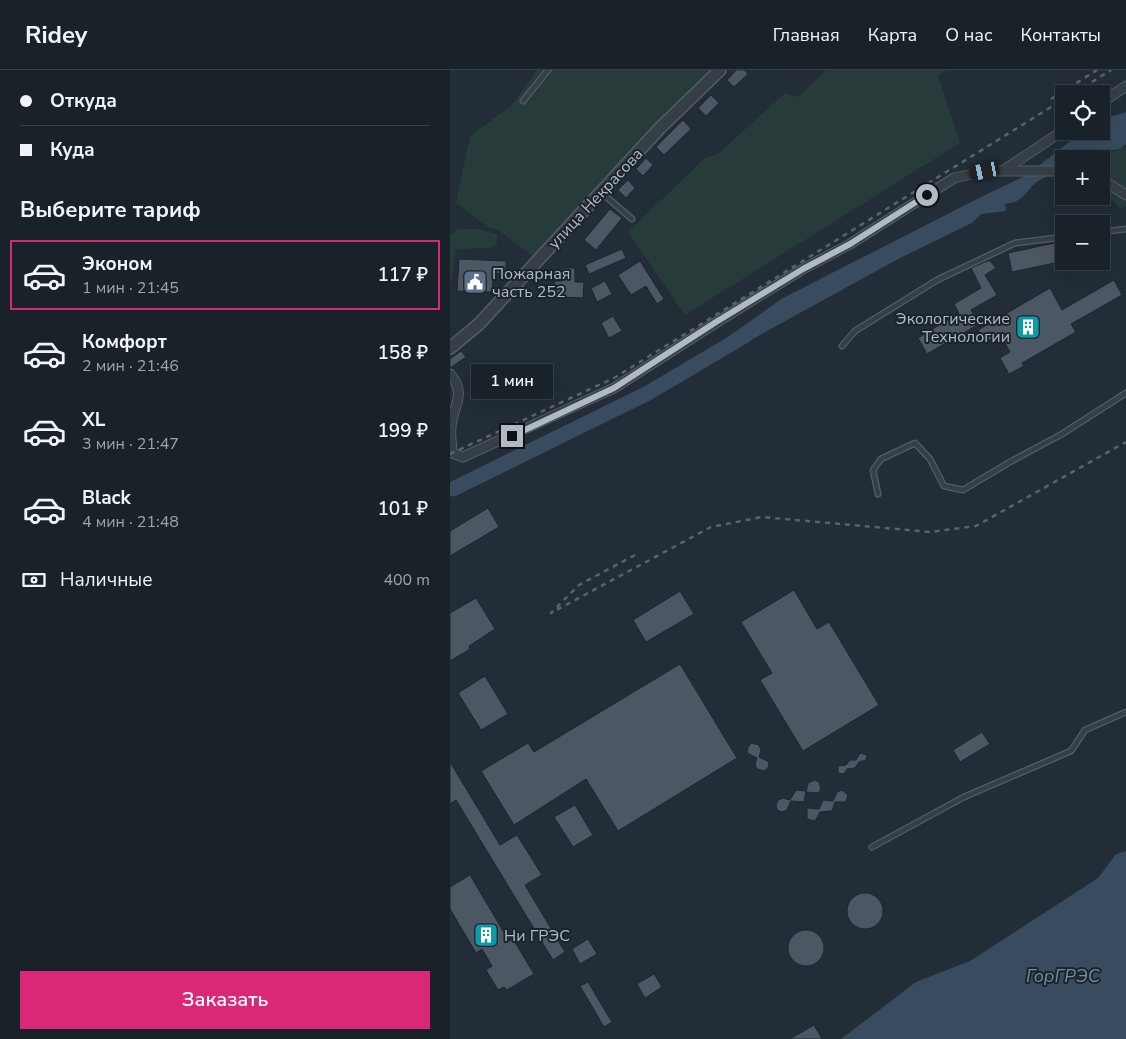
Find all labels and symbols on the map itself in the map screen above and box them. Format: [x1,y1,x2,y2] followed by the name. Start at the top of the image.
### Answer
[543,144,648,254] street label: улица Некрасова
[968,161,1001,181] car
[916,184,938,206] route start
[492,263,570,303] place label: Пожарная часть 252
[462,269,488,295] public building icon: Пожарная часть 252
[896,308,1010,348] place label: Экологические Технологии
[1015,314,1041,340] building icon: Экологические Технологии
[471,364,553,398] callout: 1 мин
[501,425,523,447] route end
[473,922,499,948] building icon: Ни ГРЭС
[504,925,570,947] place label: Ни ГРЭС
[1026,964,1101,988] water label: ГорГРЭС

